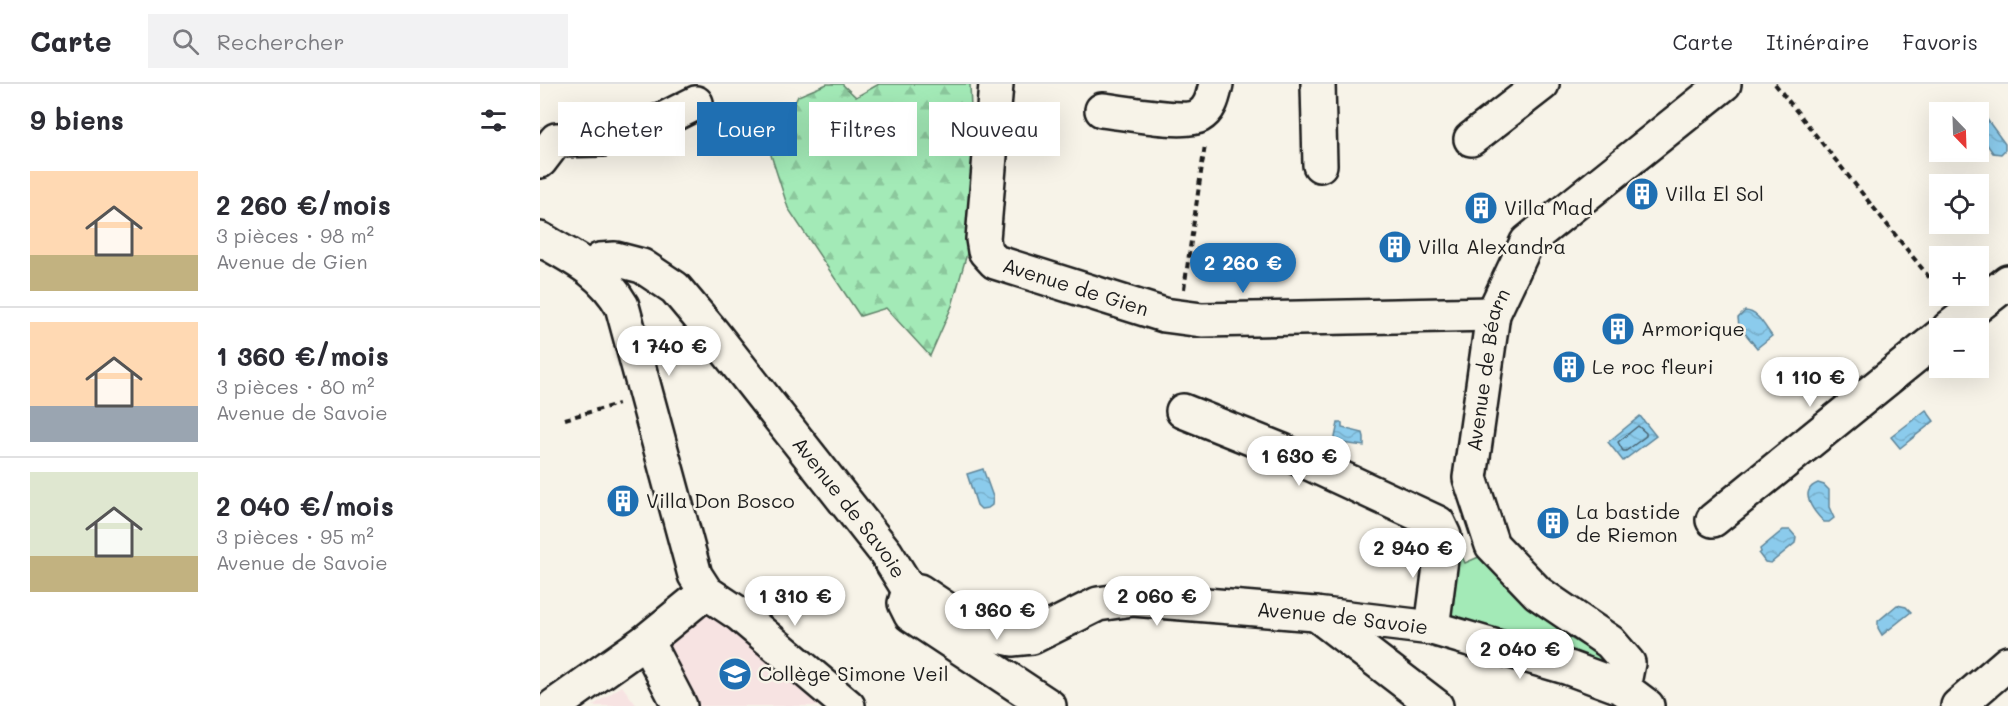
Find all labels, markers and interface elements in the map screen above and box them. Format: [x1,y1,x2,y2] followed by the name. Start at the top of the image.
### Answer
[148,14,568,68] search box
[30,23,112,59] text: Carte
[169,25,202,58] icon: search
[217,27,344,56] text: Rechercher
[1672,28,1733,55] text: Carte
[1766,28,1869,55] text: Itinéraire
[1902,28,1978,55] text: Favoris
[558,102,685,156] chip: Acheter
[697,102,797,156] chip: Louer
[809,102,917,156] chip: Filtres
[929,102,1060,156] chip: Nouveau
[1929,102,1989,162] north arrow
[1929,102,1989,378] map controls
[30,103,124,137] text: 9 biens
[477,104,510,137] icon: filters
[1929,174,1989,234] button: locate
[1624,176,1660,212] building icon: Villa El Sol
[1665,180,1764,206] place label: Villa El Sol
[216,188,391,222] text: 2 260 €/mois
[1463,190,1499,226] building icon: Villa Mad
[1504,194,1593,220] place label: Villa Mad
[78,195,150,267] icon: home
[216,222,374,248] text: 3 pièces · 98 m²
[1377,229,1413,265] building icon: Villa Alexandra
[1418,233,1566,259] place label: Villa Alexandra
[1188,243,1298,294] pin: 2 260 €
[1929,246,1989,306] button: +
[216,248,367,274] text: Avenue de Gien
[1204,249,1282,275] text: 2 260 €
[1000,251,1152,321] street label: Avenue de Gien
[1460,284,1515,453] street label: Avenue de Béarn
[1600,311,1636,347] building icon: Armorique
[1641,315,1745,341] place label: Armorique
[1929,318,1989,378] button: −
[614,326,724,377] pin: 1 740 €
[631,332,707,358] text: 1 740 €
[216,339,389,373] text: 1 360 €/mois
[78,346,150,418] icon: home
[1551,349,1587,385] building icon: Le roc fleuri
[1592,353,1714,379] place label: Le roc fleuri
[1755,357,1865,408] pin: 1 110 €
[1775,363,1845,389] text: 1 110 €
[216,373,375,399] text: 3 pièces · 80 m²
[216,399,388,425] text: Avenue de Savoie
[787,431,912,583] street label: Avenue de Savoie
[1244,436,1354,487] pin: 1 630 €
[1261,442,1337,468] text: 1 630 €
[605,483,641,519] building icon: Villa Don Bosco
[646,487,795,513] place label: Villa Don Bosco
[216,489,394,523] text: 2 040 €/mois
[78,496,150,568] icon: home
[1576,498,1680,547] place label: La bastide de Riemon
[1535,505,1571,541] building icon: La bastide de Riemon
[216,523,374,549] text: 3 pièces · 95 m²
[1358,528,1468,579] pin: 2 940 €
[1373,534,1453,560] text: 2 940 €
[216,549,388,575] text: Avenue de Savoie
[740,576,850,627] pin: 1 310 €
[1102,576,1212,627] pin: 2 060 €
[758,582,832,608] text: 1 310 €
[1117,582,1197,608] text: 2 060 €
[942,590,1052,641] pin: 1 360 €
[1256,595,1430,639] street label: Avenue de Savoie
[959,596,1035,622] text: 1 360 €
[1465,629,1575,680] pin: 2 040 €
[1480,635,1560,661] text: 2 040 €
[717,656,753,692] school or university icon: Collège Simone Veil
[758,660,949,686] place label: Collège Simone Veil

